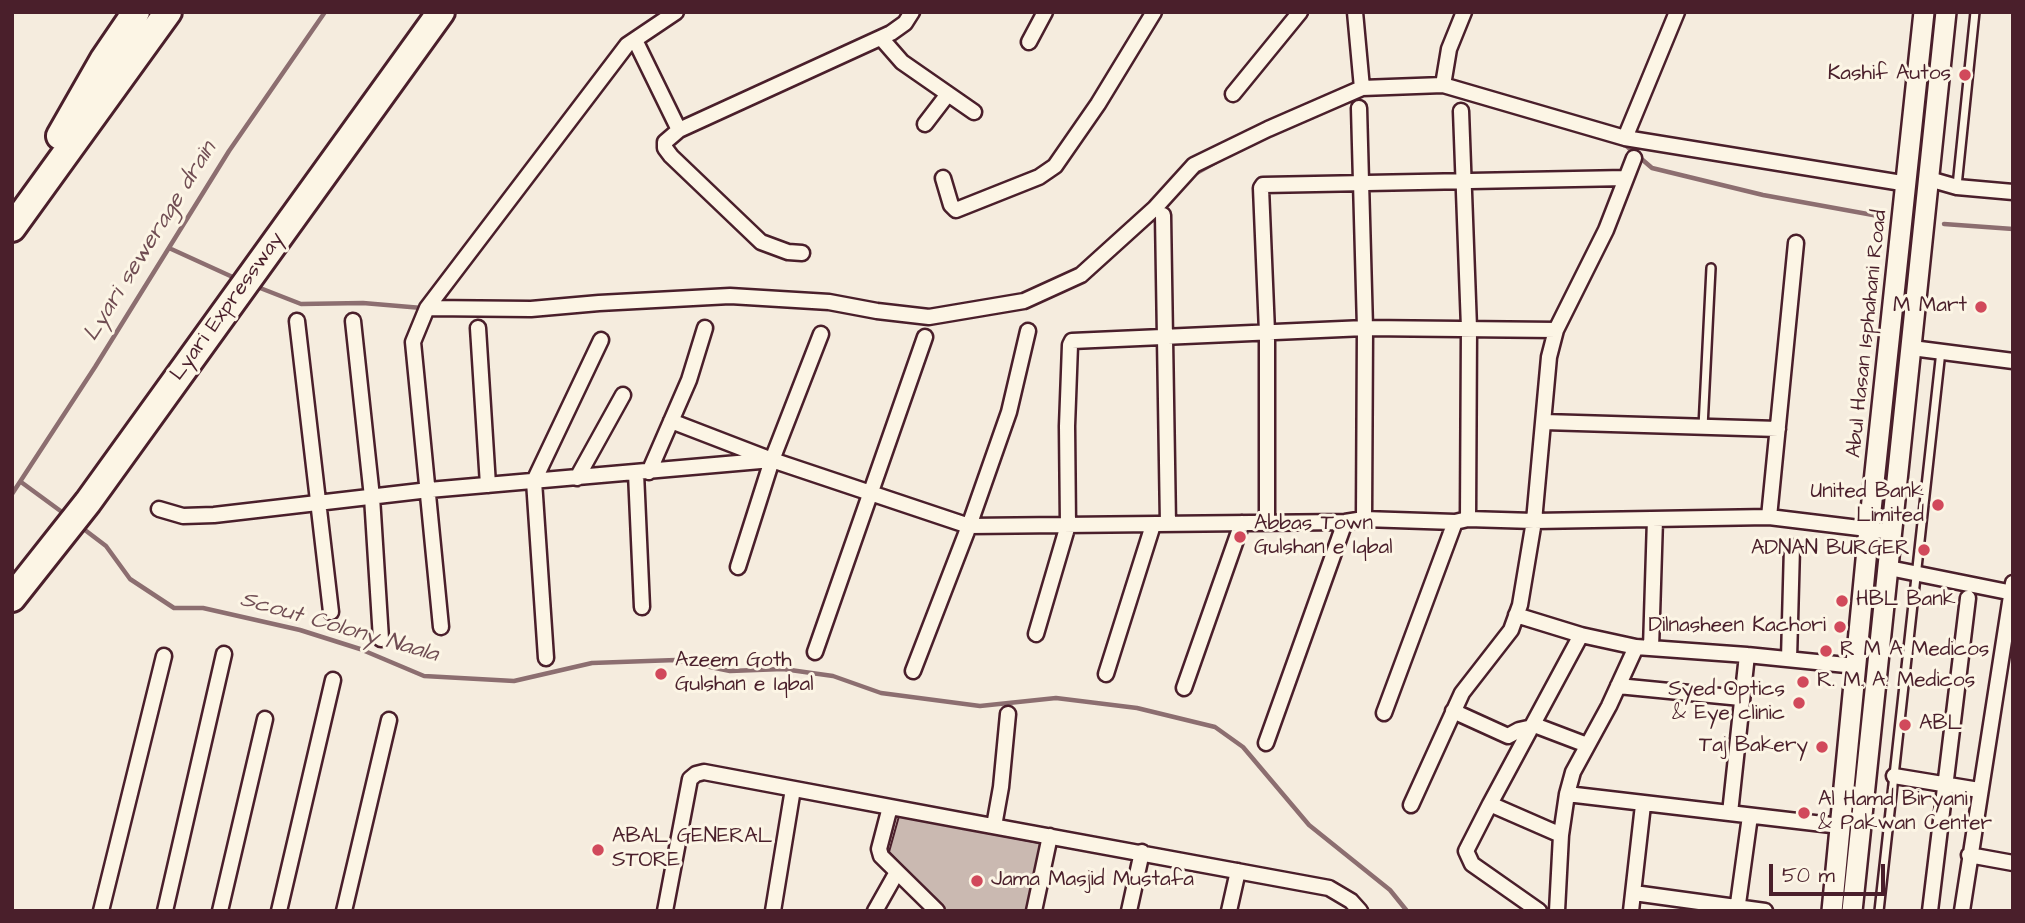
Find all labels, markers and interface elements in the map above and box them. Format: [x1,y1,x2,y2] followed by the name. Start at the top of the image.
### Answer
[1828,62,1951,88] place label: Kashif Autos
[1957,67,1973,83] marker: Kashif Autos
[78,137,224,347] water label: Lyari sewerage drain
[1842,209,1894,459] street label: Abul Hasan Isphahani Road
[166,228,290,386] street label: Lyari Expressway
[1893,294,1967,320] place label: M Mart
[1973,299,1989,315] marker: M Mart
[1810,480,1924,530] place label: United Bank Limited
[1930,497,1946,513] marker: United Bank Limited
[1254,512,1393,562] place label: Abbas Town Gulshan e Iqbal
[1232,529,1248,545] marker: Abbas Town Gulshan e Iqbal
[1751,537,1910,563] place label: ADNAN BURGER
[1916,542,1932,558] marker: ADNAN BURGER
[237,587,441,669] water label: Scout Colony Naala
[1856,588,1956,614] place label: HBL Bank
[1834,593,1850,609] marker: HBL Bank
[1648,614,1826,640] place label: Dilnasheen Kachori
[1832,619,1848,635] marker: Dilnasheen Kachori
[1840,638,1989,664] place label: R M A Medicos
[1818,643,1834,659] marker: R M A Medicos
[675,649,814,699] place label: Azeem Goth Gulshan e Iqbal
[653,666,669,682] marker: Azeem Goth Gulshan e Iqbal
[1817,669,1975,695] place label: R. M. A. Medicos
[1795,674,1811,690] marker: R. M. A. Medicos
[1668,678,1785,728] place label: Syed Optics & Eye clinic
[1791,695,1807,711] marker: Syed Optics & Eye clinic
[1919,712,1962,738] place label: ABL
[1897,717,1913,733] marker: ABL
[1699,734,1808,760] place label: Taj Bakery
[1814,739,1830,755] marker: Taj Bakery
[1818,788,1992,838] place label: Al Hamd Biryani & Pakwan Center
[1796,805,1812,821] marker: Al Hamd Biryani & Pakwan Center
[612,825,772,875] place label: ABAL GENERAL STORE
[590,842,606,858] marker: ABAL GENERAL STORE
[1773,850,1888,894] scale bar
[1782,861,1835,890] text: 50 m
[991,868,1194,894] place label: Jama Masjid Mustafa
[969,873,985,889] marker: Jama Masjid Mustafa

